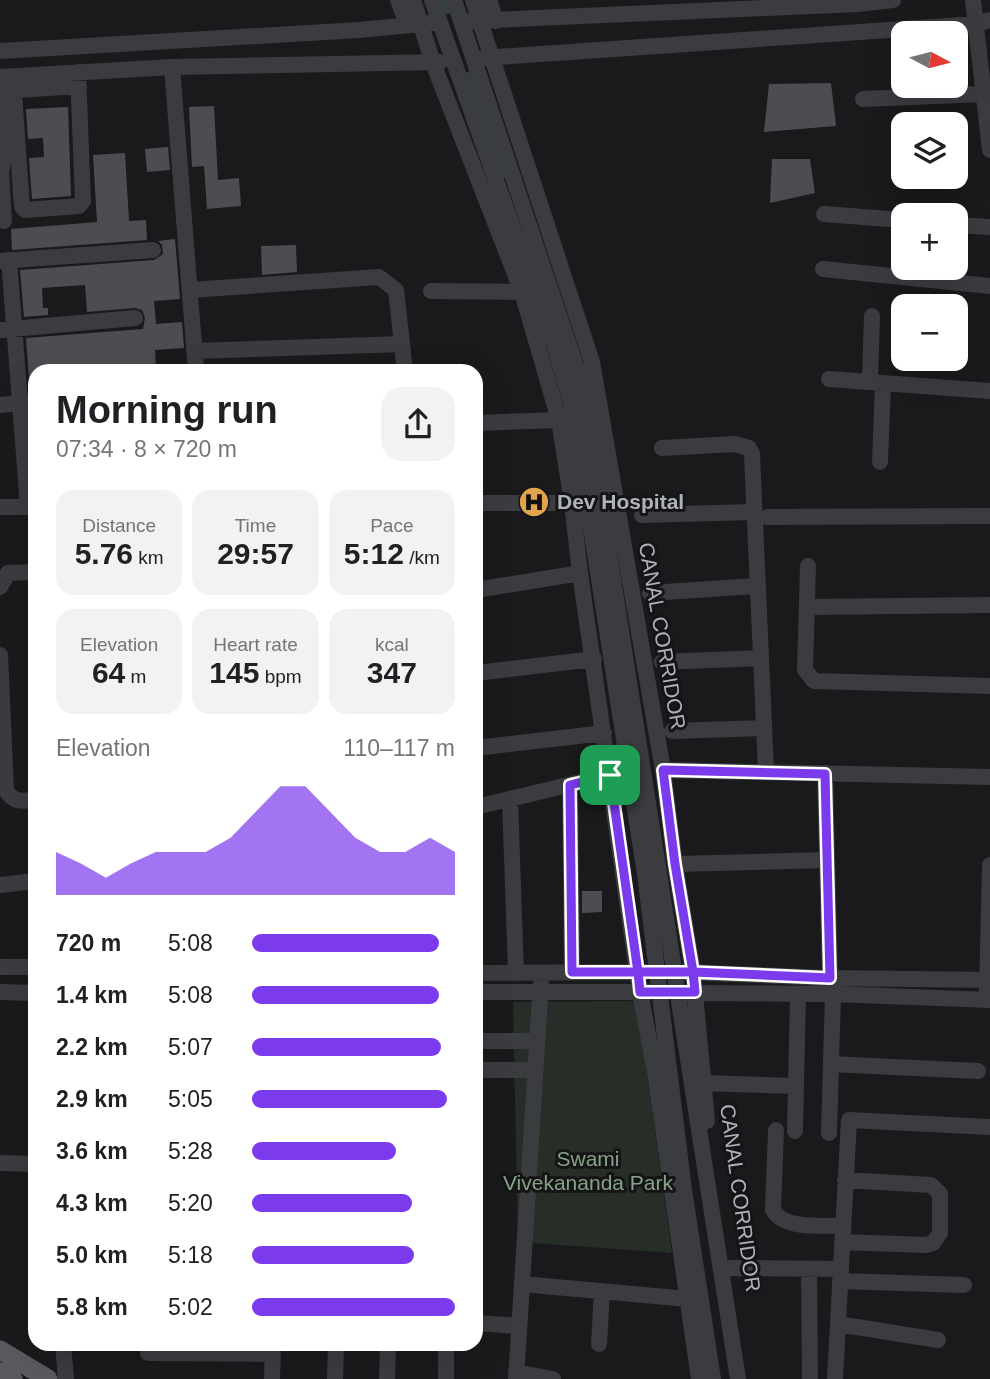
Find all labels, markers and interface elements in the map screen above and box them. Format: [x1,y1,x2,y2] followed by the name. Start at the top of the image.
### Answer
[891,21,968,98] north arrow
[891,21,968,371] map controls
[891,112,968,189] button: layers
[891,203,968,280] button: +
[891,294,968,371] button: −
[381,387,455,461] button: share
[56,389,278,431] text: Morning run
[56,436,237,462] text: 07:34 · 8 × 720 m
[517,485,551,519] hospital icon: Dev Hospital
[557,490,684,513] place label: Dev Hospital
[82,515,156,536] text: Distance
[235,515,276,536] text: Time
[370,515,413,536] text: Pace
[75,537,133,570] text: 5.76
[217,537,294,570] text: 29:57
[344,537,404,570] text: 5:12
[635,541,690,731] street label: CANAL CORRIDOR
[133,547,164,568] text: km
[404,547,440,568] text: /km
[80,634,158,655] text: Elevation
[213,634,298,655] text: Heart rate
[375,634,409,655] text: kcal
[92,656,125,689] text: 64
[209,656,259,689] text: 145
[367,656,417,689] text: 347
[125,666,146,687] text: m
[259,666,302,687] text: bpm
[56,735,151,761] text: Elevation
[343,735,455,761] text: 110–117 m
[580,745,640,805] pin
[591,756,629,794] icon: arrive
[56,930,121,956] text: 720 m
[168,930,213,956] text: 5:08
[56,982,128,1008] text: 1.4 km
[168,982,213,1008] text: 5:08
[56,1034,128,1060] text: 2.2 km
[168,1034,213,1060] text: 5:07
[56,1086,128,1112] text: 2.9 km
[168,1086,213,1112] text: 5:05
[716,1103,765,1293] street label: CANAL CORRIDOR
[56,1138,128,1164] text: 3.6 km
[168,1138,213,1164] text: 5:28
[503,1147,674,1194] park label: Swami Vivekananda Park
[56,1190,128,1216] text: 4.3 km
[168,1190,213,1216] text: 5:20
[56,1242,128,1268] text: 5.0 km
[168,1242,213,1268] text: 5:18
[56,1294,128,1320] text: 5.8 km
[168,1294,213,1320] text: 5:02

